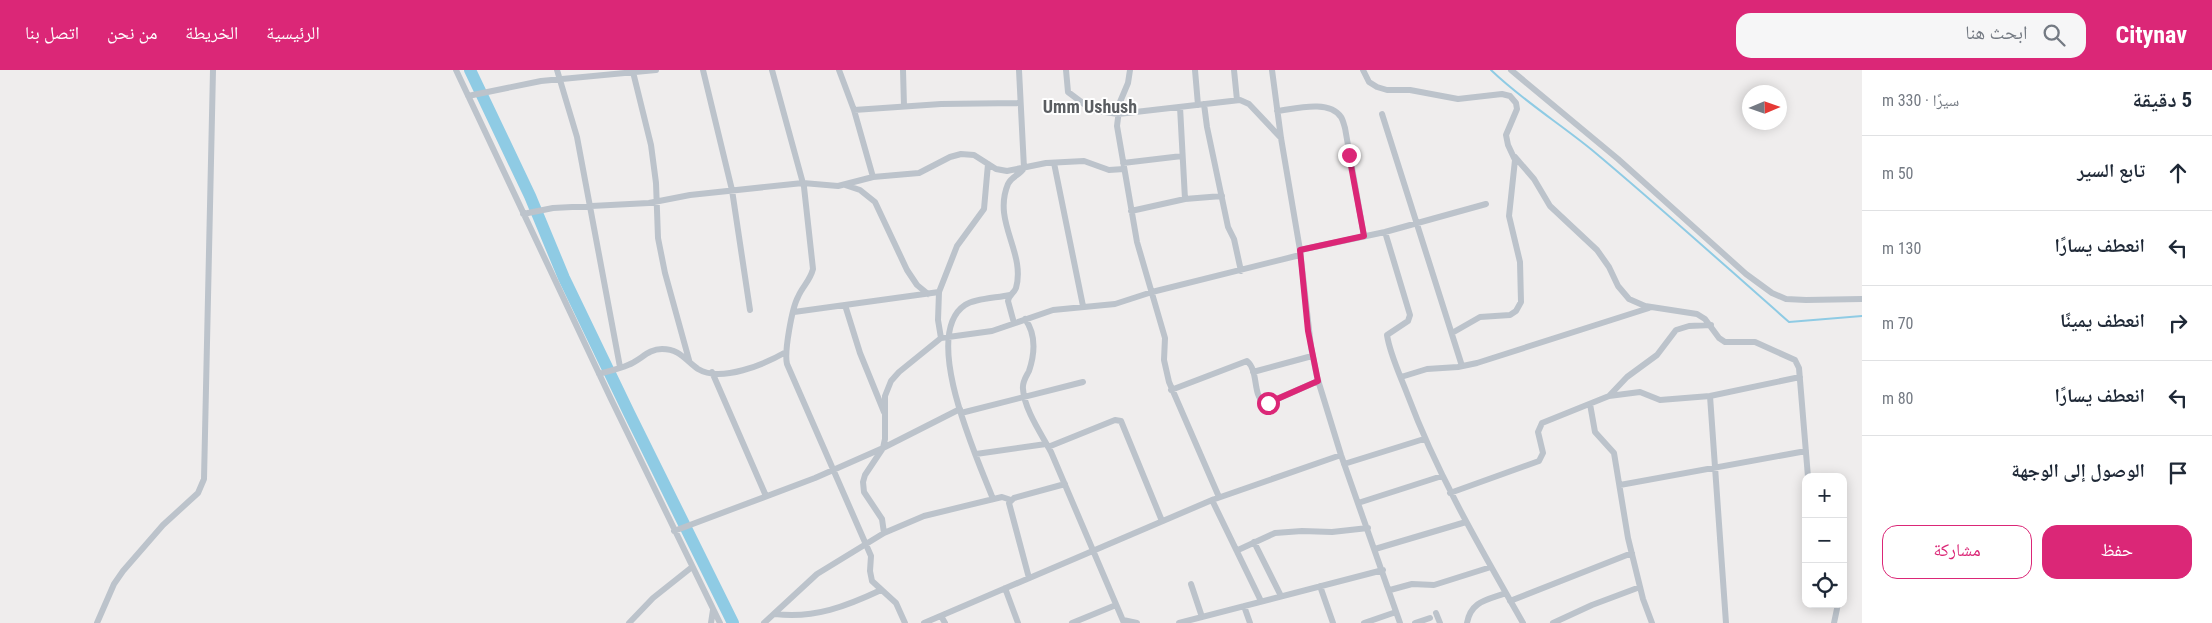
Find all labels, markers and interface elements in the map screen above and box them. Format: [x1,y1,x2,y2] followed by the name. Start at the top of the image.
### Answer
[1736,13,2086,58] search box
[1965,21,2028,44] text: ابحث هنا
[2040,21,2068,49] icon: search
[2116,21,2187,49] text: Citynav
[25,22,79,43] text: اتصل بنا
[107,22,157,43] text: من نحن
[185,22,238,43] text: الخريطة
[266,22,320,43] text: الرئيسية
[1742,85,1787,130] north arrow
[2132,88,2192,112] text: 5 دقيقة
[1882,91,1959,110] text: سيرًا · 330 m
[1043,96,1137,117] district label: Umm Ushush
[1338,144,1361,167] route end
[2077,159,2145,182] text: تابع السير
[2164,159,2192,187] icon: ahead
[1882,164,1914,183] text: 50 m
[2054,234,2145,257] text: انعطف يسارًا
[2164,234,2192,262] icon: left
[1882,239,1921,258] text: 130 m
[2060,309,2145,332] text: انعطف يمينًا
[2164,309,2192,337] icon: right
[1882,314,1914,333] text: 70 m
[2054,384,2145,407] text: انعطف يسارًا
[2164,384,2192,412] icon: left
[1882,389,1914,408] text: 80 m
[1257,392,1280,415] route start
[2011,459,2145,482] text: الوصول إلى الوجهة
[2164,459,2192,487] icon: arrive
[1802,473,1847,608] map controls
[1802,473,1847,518] button: +
[1802,518,1847,563] button: −
[1882,525,2032,579] button: مشاركة
[2042,525,2192,579] button: حفظ
[1802,563,1847,608] button: locate

